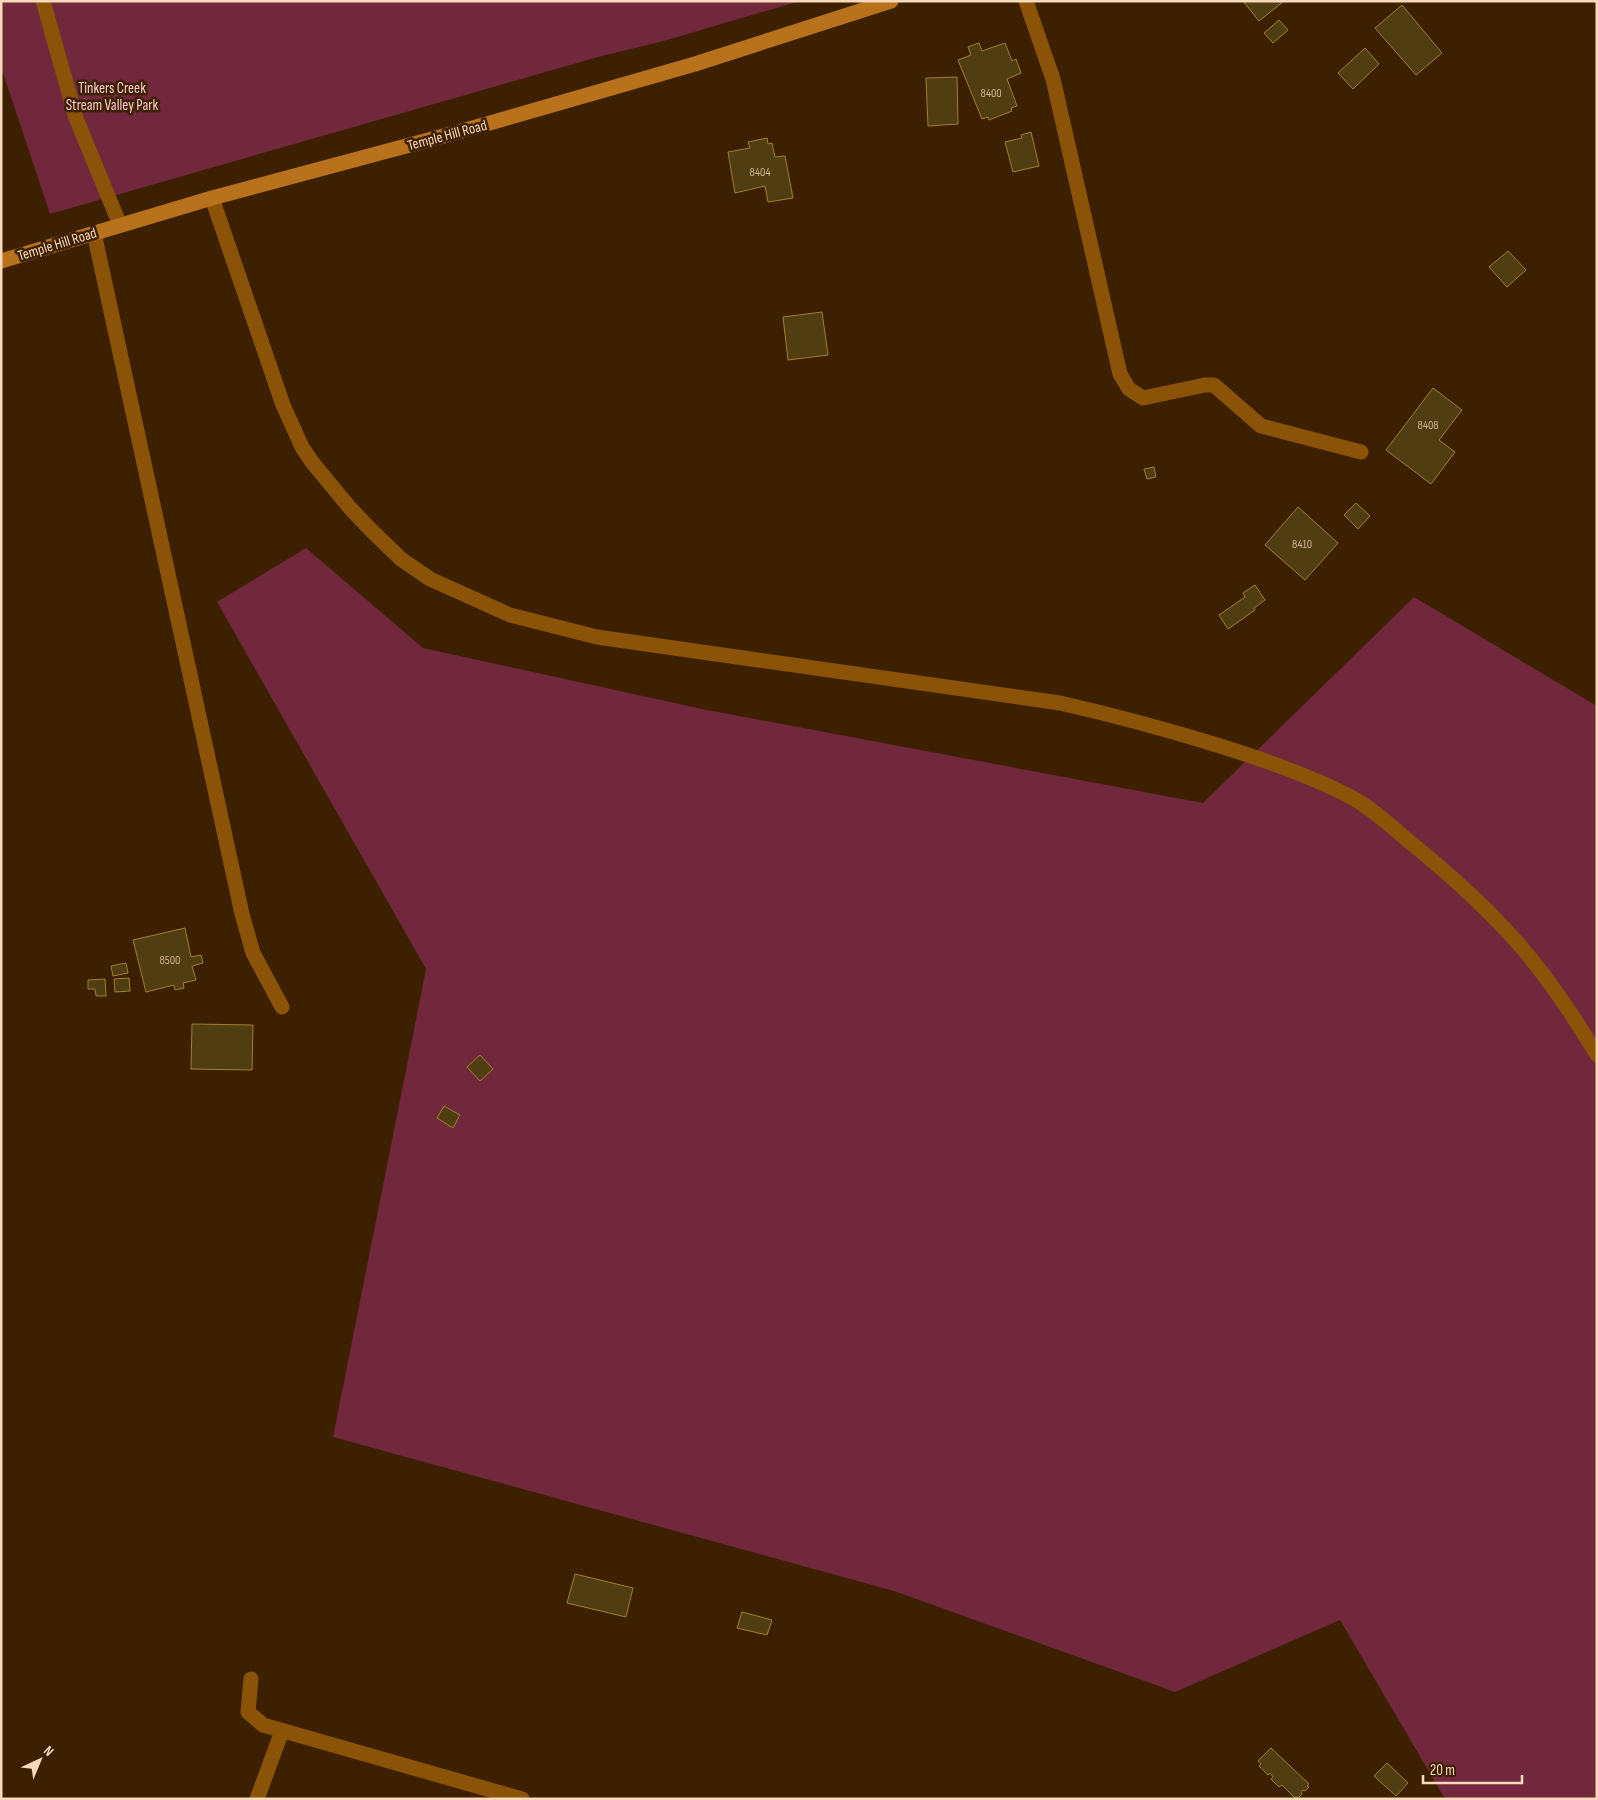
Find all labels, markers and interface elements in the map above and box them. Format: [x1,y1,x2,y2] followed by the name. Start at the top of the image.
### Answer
[66,79,159,115] park label: Tinkers Creek Stream Valley Park
[980,86,1002,101] house number: 8400
[405,116,489,155] street label: Temple Hill Road
[750,165,770,180] house number: 8404
[15,223,99,265] street label: Temple Hill Road
[1417,418,1439,433] house number: 8408
[1292,537,1312,552] house number: 8410
[160,953,180,968] house number: 8500
[15,1735,65,1785] north arrow
[40,1742,57,1760] text: N
[1423,1752,1522,1784] scale bar
[1430,1761,1455,1780] text: 20 m

